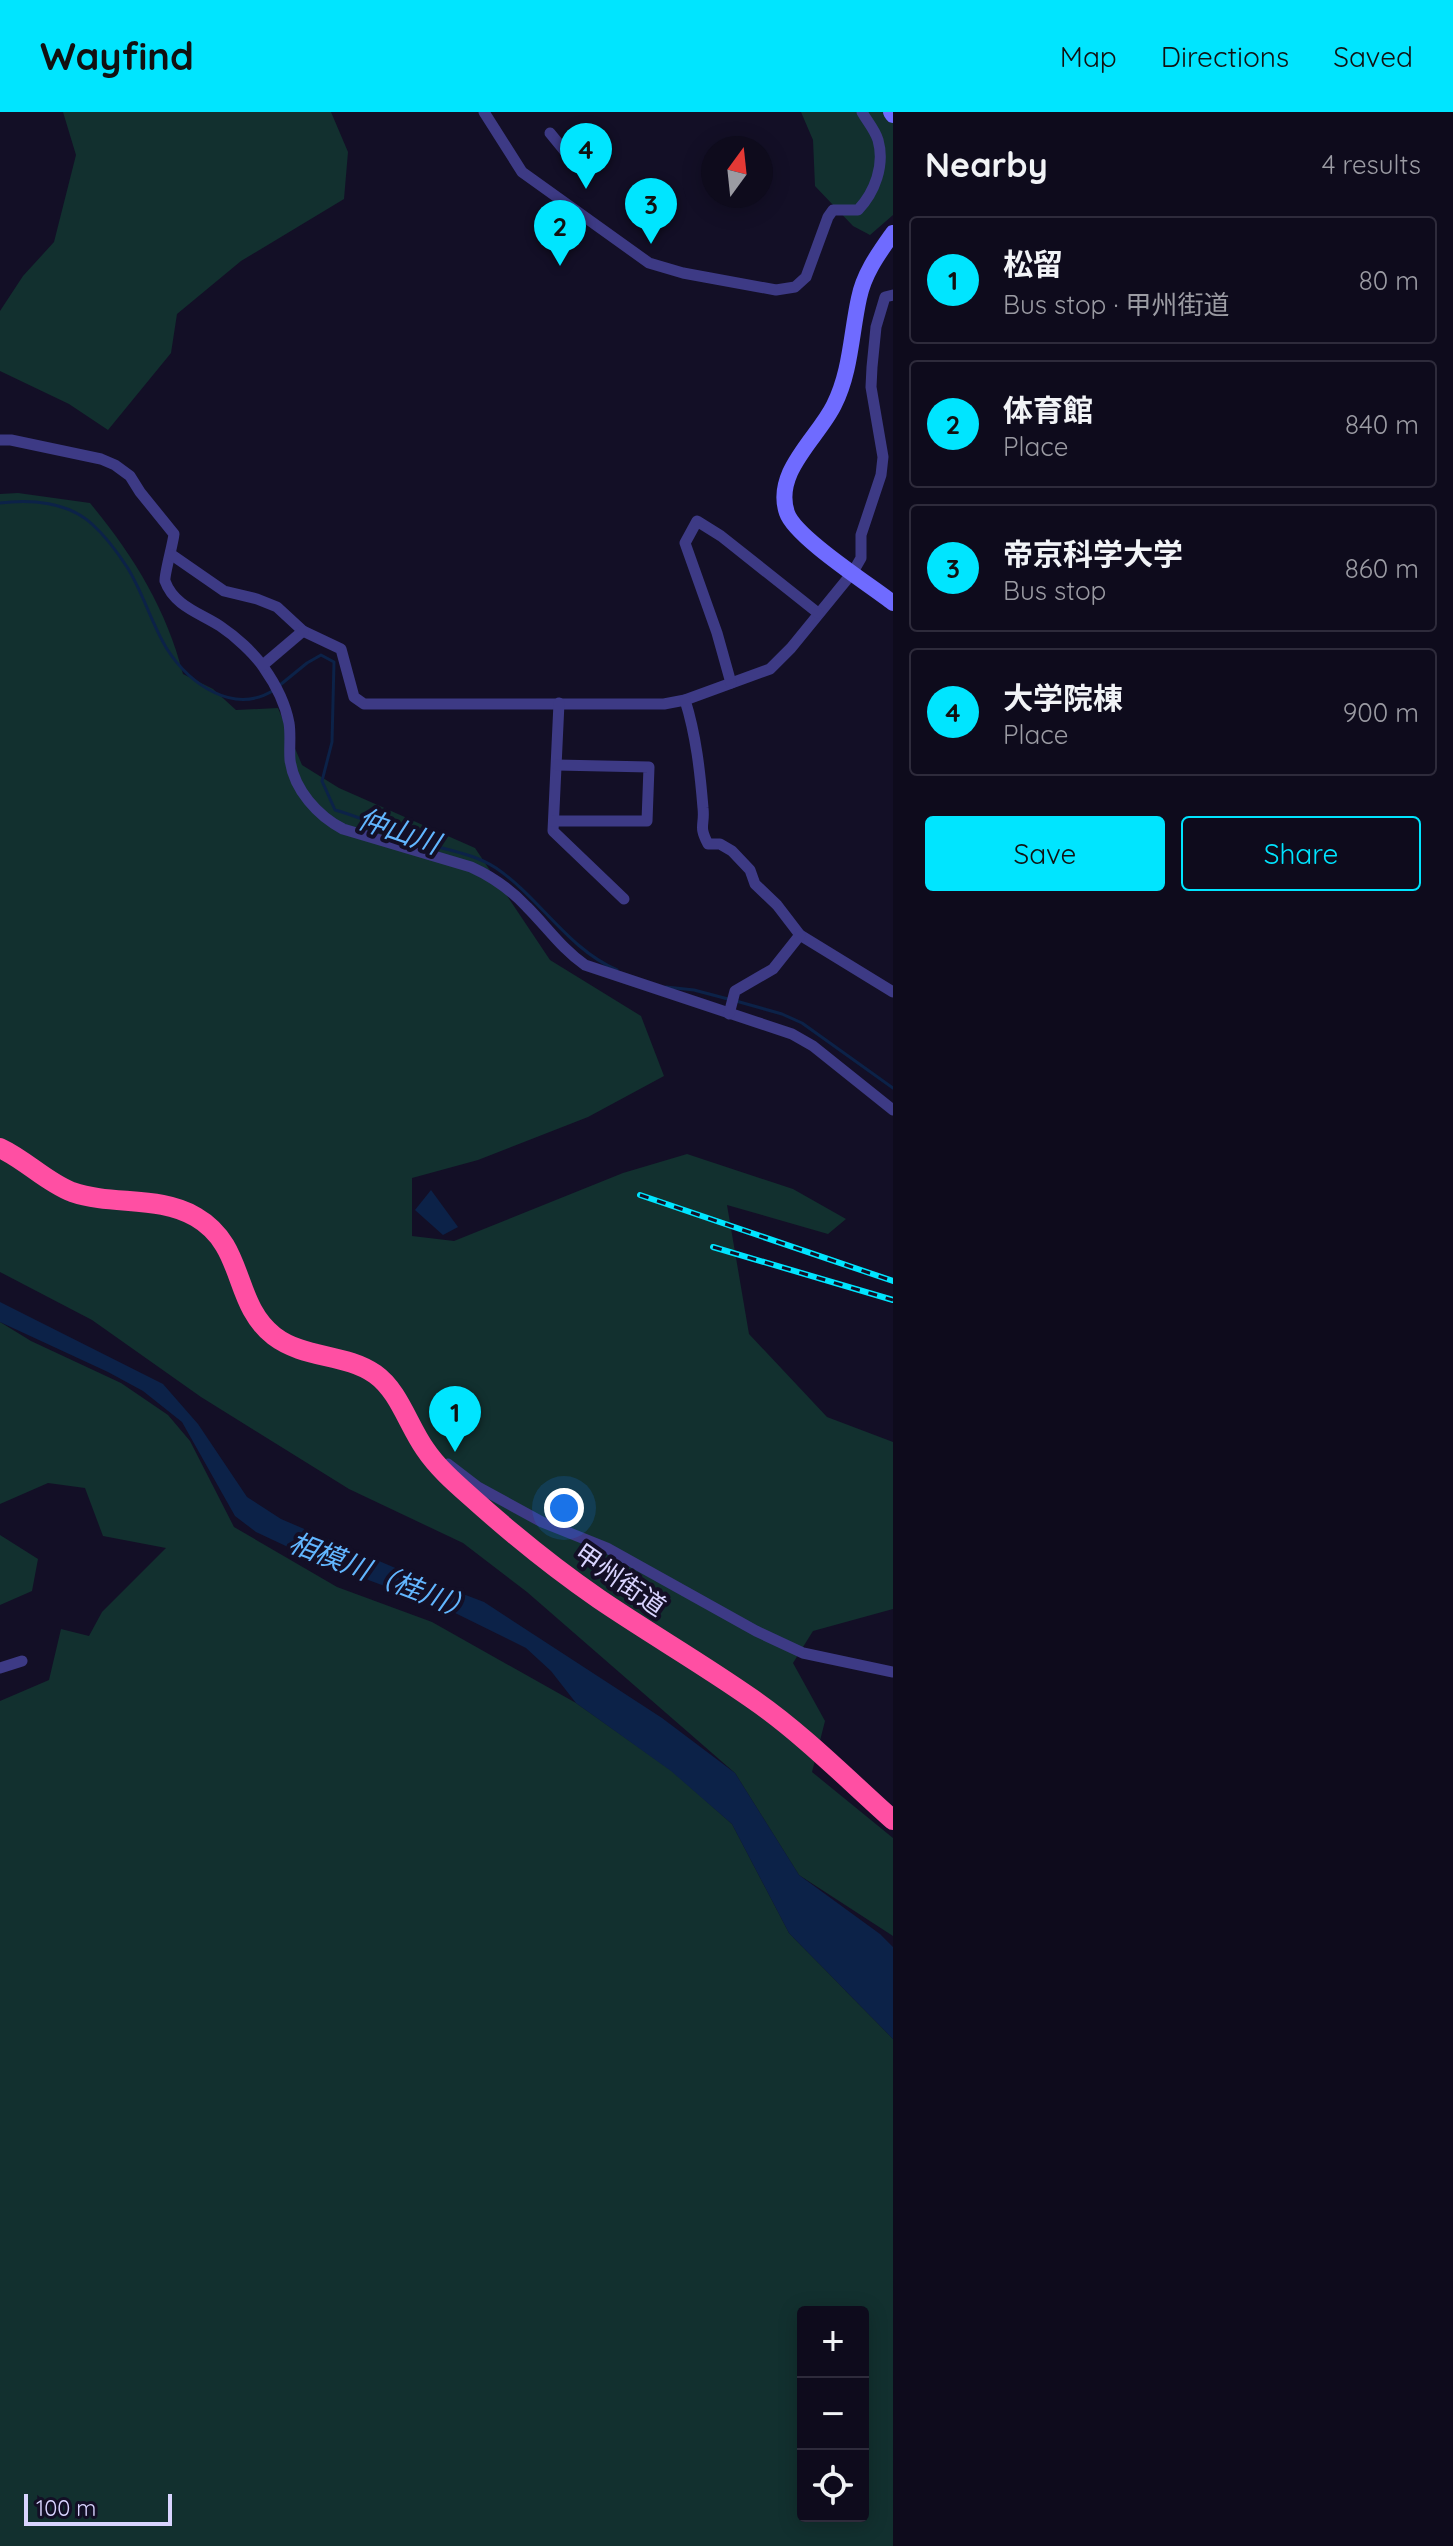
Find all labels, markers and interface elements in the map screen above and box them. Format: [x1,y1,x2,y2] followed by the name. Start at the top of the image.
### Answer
[40,32,194,80] text: Wayfind
[1060,39,1117,74] text: Map
[1161,39,1289,74] text: Directions
[1333,39,1413,74] text: Saved
[560,123,612,189] pin: 4
[701,136,773,208] north arrow
[925,143,1048,186] text: Nearby
[1322,148,1421,181] text: 4 results
[625,178,677,244] pin: 3
[534,200,586,266] pin: 2
[1003,245,1063,283] text: 松留
[948,264,958,297] text: 1
[1359,264,1419,297] text: 80 m
[1003,288,1230,321] text: Bus stop · 甲州街道
[1003,391,1093,429] text: 体育館
[946,408,960,441] text: 2
[1345,408,1419,441] text: 840 m
[1003,430,1068,463] text: Place
[1003,535,1183,573] text: 帝京科学大学
[946,552,960,585] text: 3
[1345,552,1419,585] text: 860 m
[1003,574,1106,607] text: Bus stop
[1003,679,1123,717] text: 大学院棟
[945,696,961,729] text: 4
[1343,696,1419,729] text: 900 m
[1003,718,1068,751] text: Place
[354,800,447,862] water label: 仲山川
[925,816,1165,891] button: Save
[1181,816,1421,891] button: Share
[429,1386,481,1452] pin: 1
[544,1488,584,1528] your location
[284,1524,480,1627] water label: 相模川（桂川）
[568,1536,672,1623] street label: 甲州街道
[797,2306,869,2522] map controls
[797,2306,869,2378] button: +
[797,2378,869,2450] button: −
[797,2450,869,2522] button: locate
[24,2490,172,2526] scale bar
[36,2494,96,2522] text: 100 m

